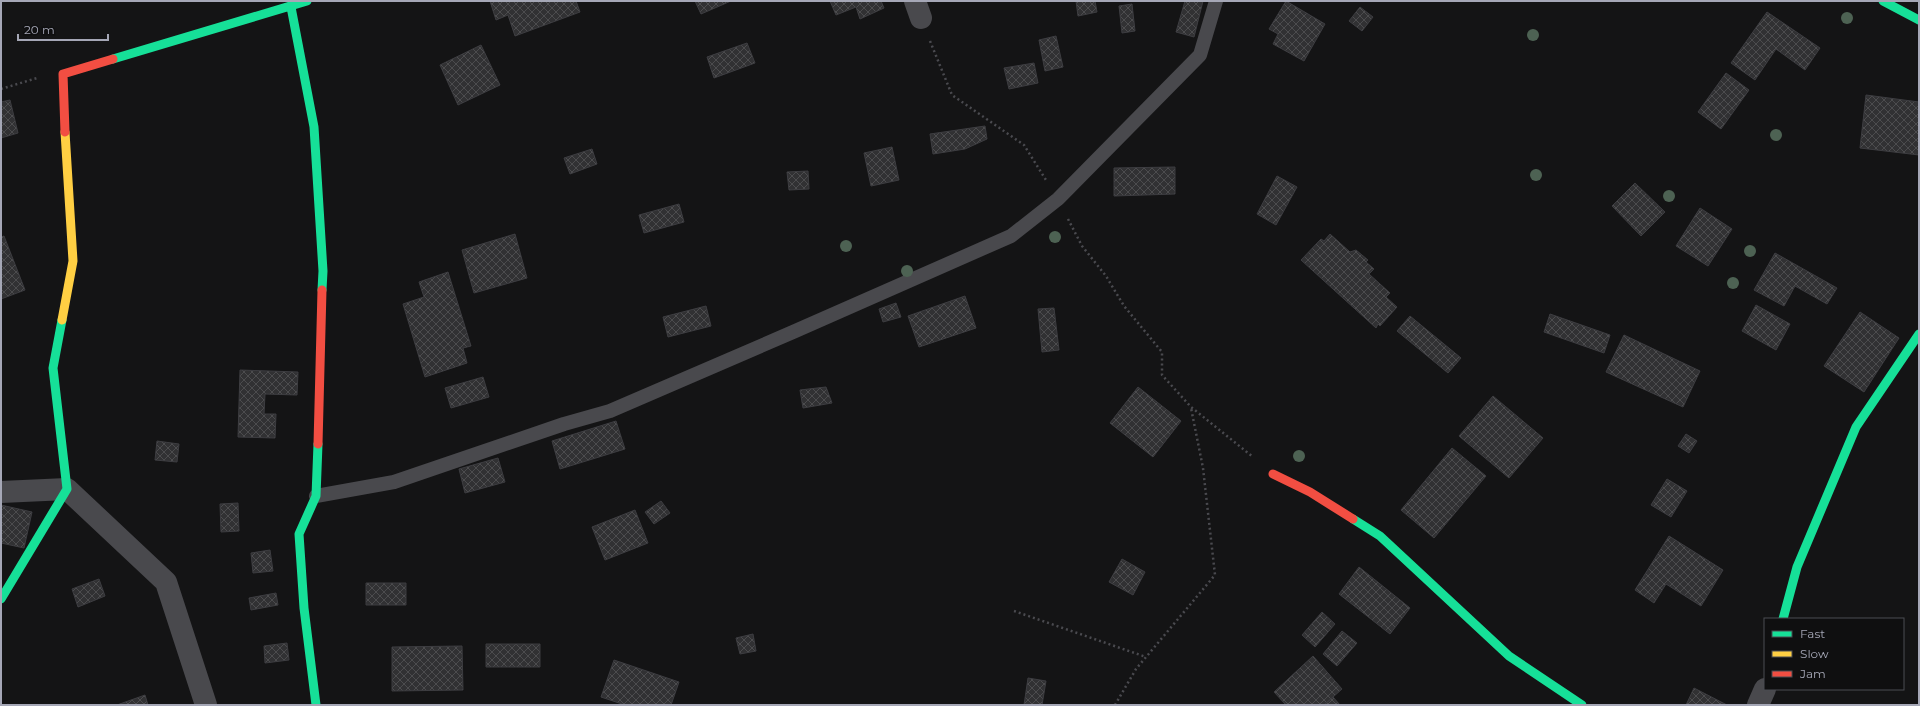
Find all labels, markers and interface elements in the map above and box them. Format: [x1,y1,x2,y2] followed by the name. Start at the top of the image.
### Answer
[18,16,108,42] scale bar
[24,22,55,37] text: 20 m
[1764,618,1904,690] legend
[1800,626,1825,641] text: Fast
[1800,646,1829,661] text: Slow
[1799,666,1826,681] text: Jam

